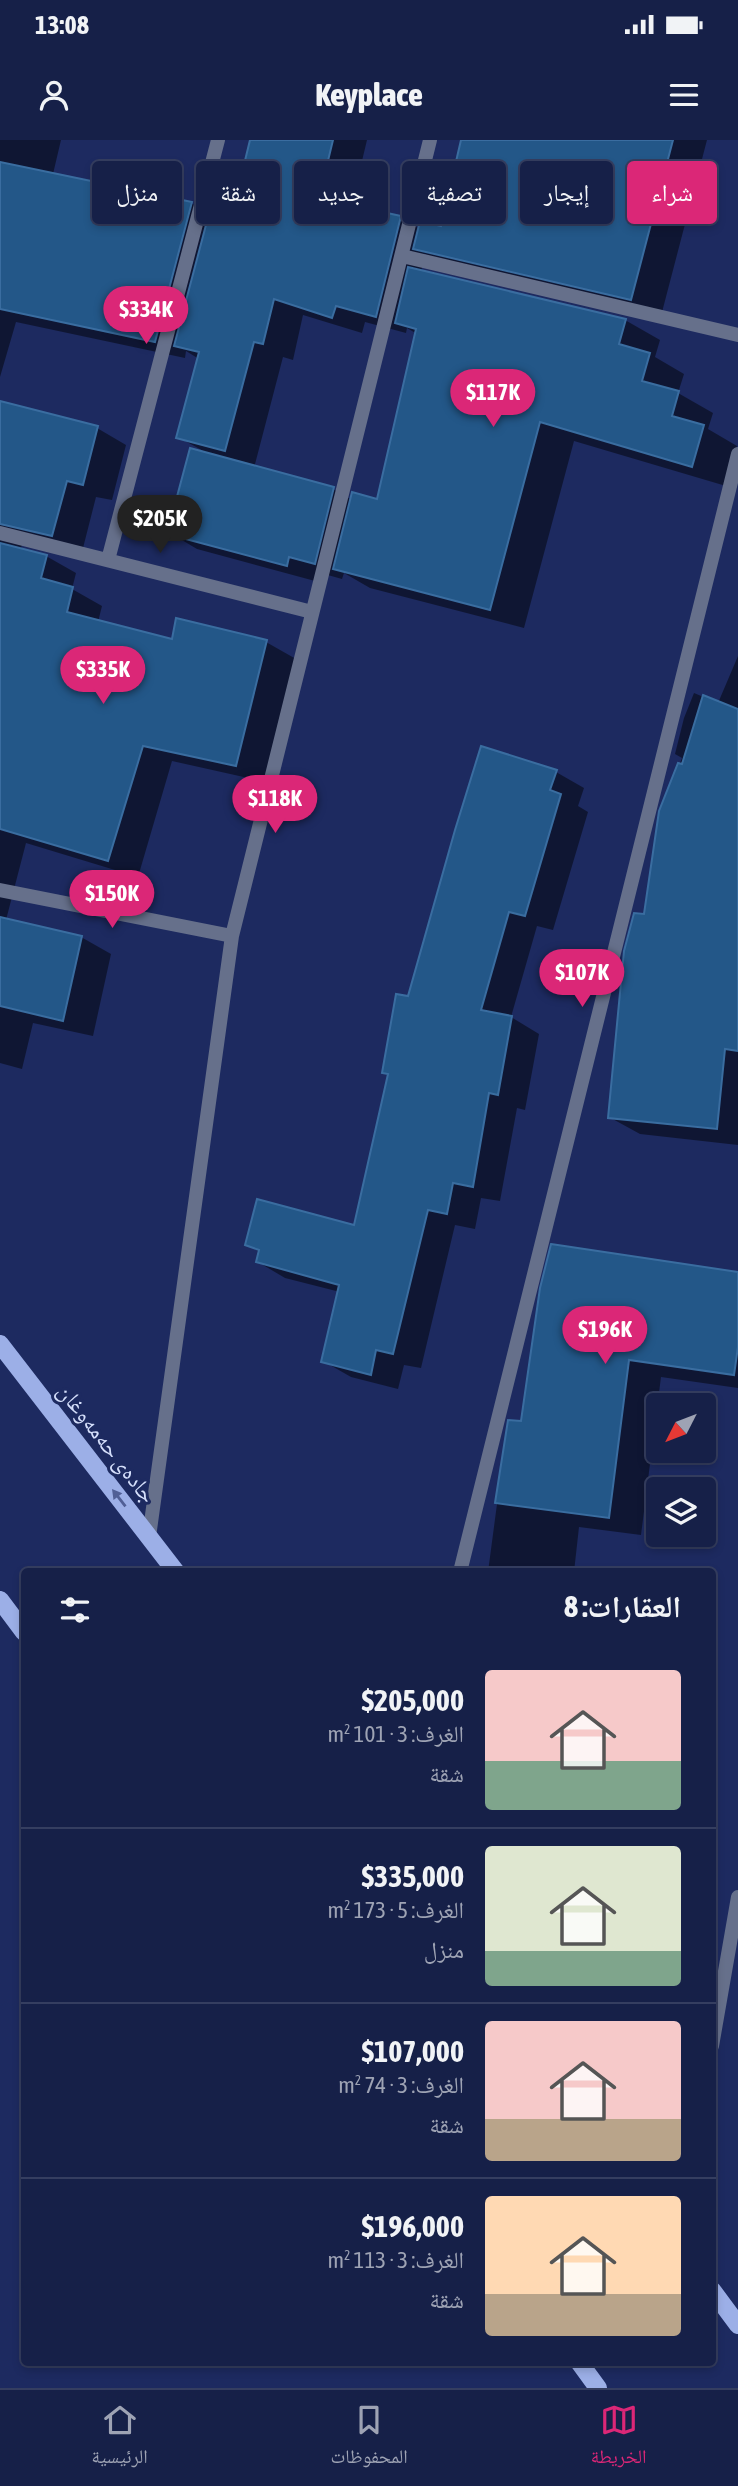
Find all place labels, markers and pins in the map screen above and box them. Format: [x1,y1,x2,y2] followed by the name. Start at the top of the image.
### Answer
[97,286,195,346] pin: $334K
[444,370,542,429] pin: $117K
[111,496,209,555] pin: $205K
[54,646,152,706] pin: $335K
[226,776,324,835] pin: $118K
[63,870,161,930] pin: $150K
[533,950,631,1009] pin: $107K
[556,1306,654,1366] pin: $196K

